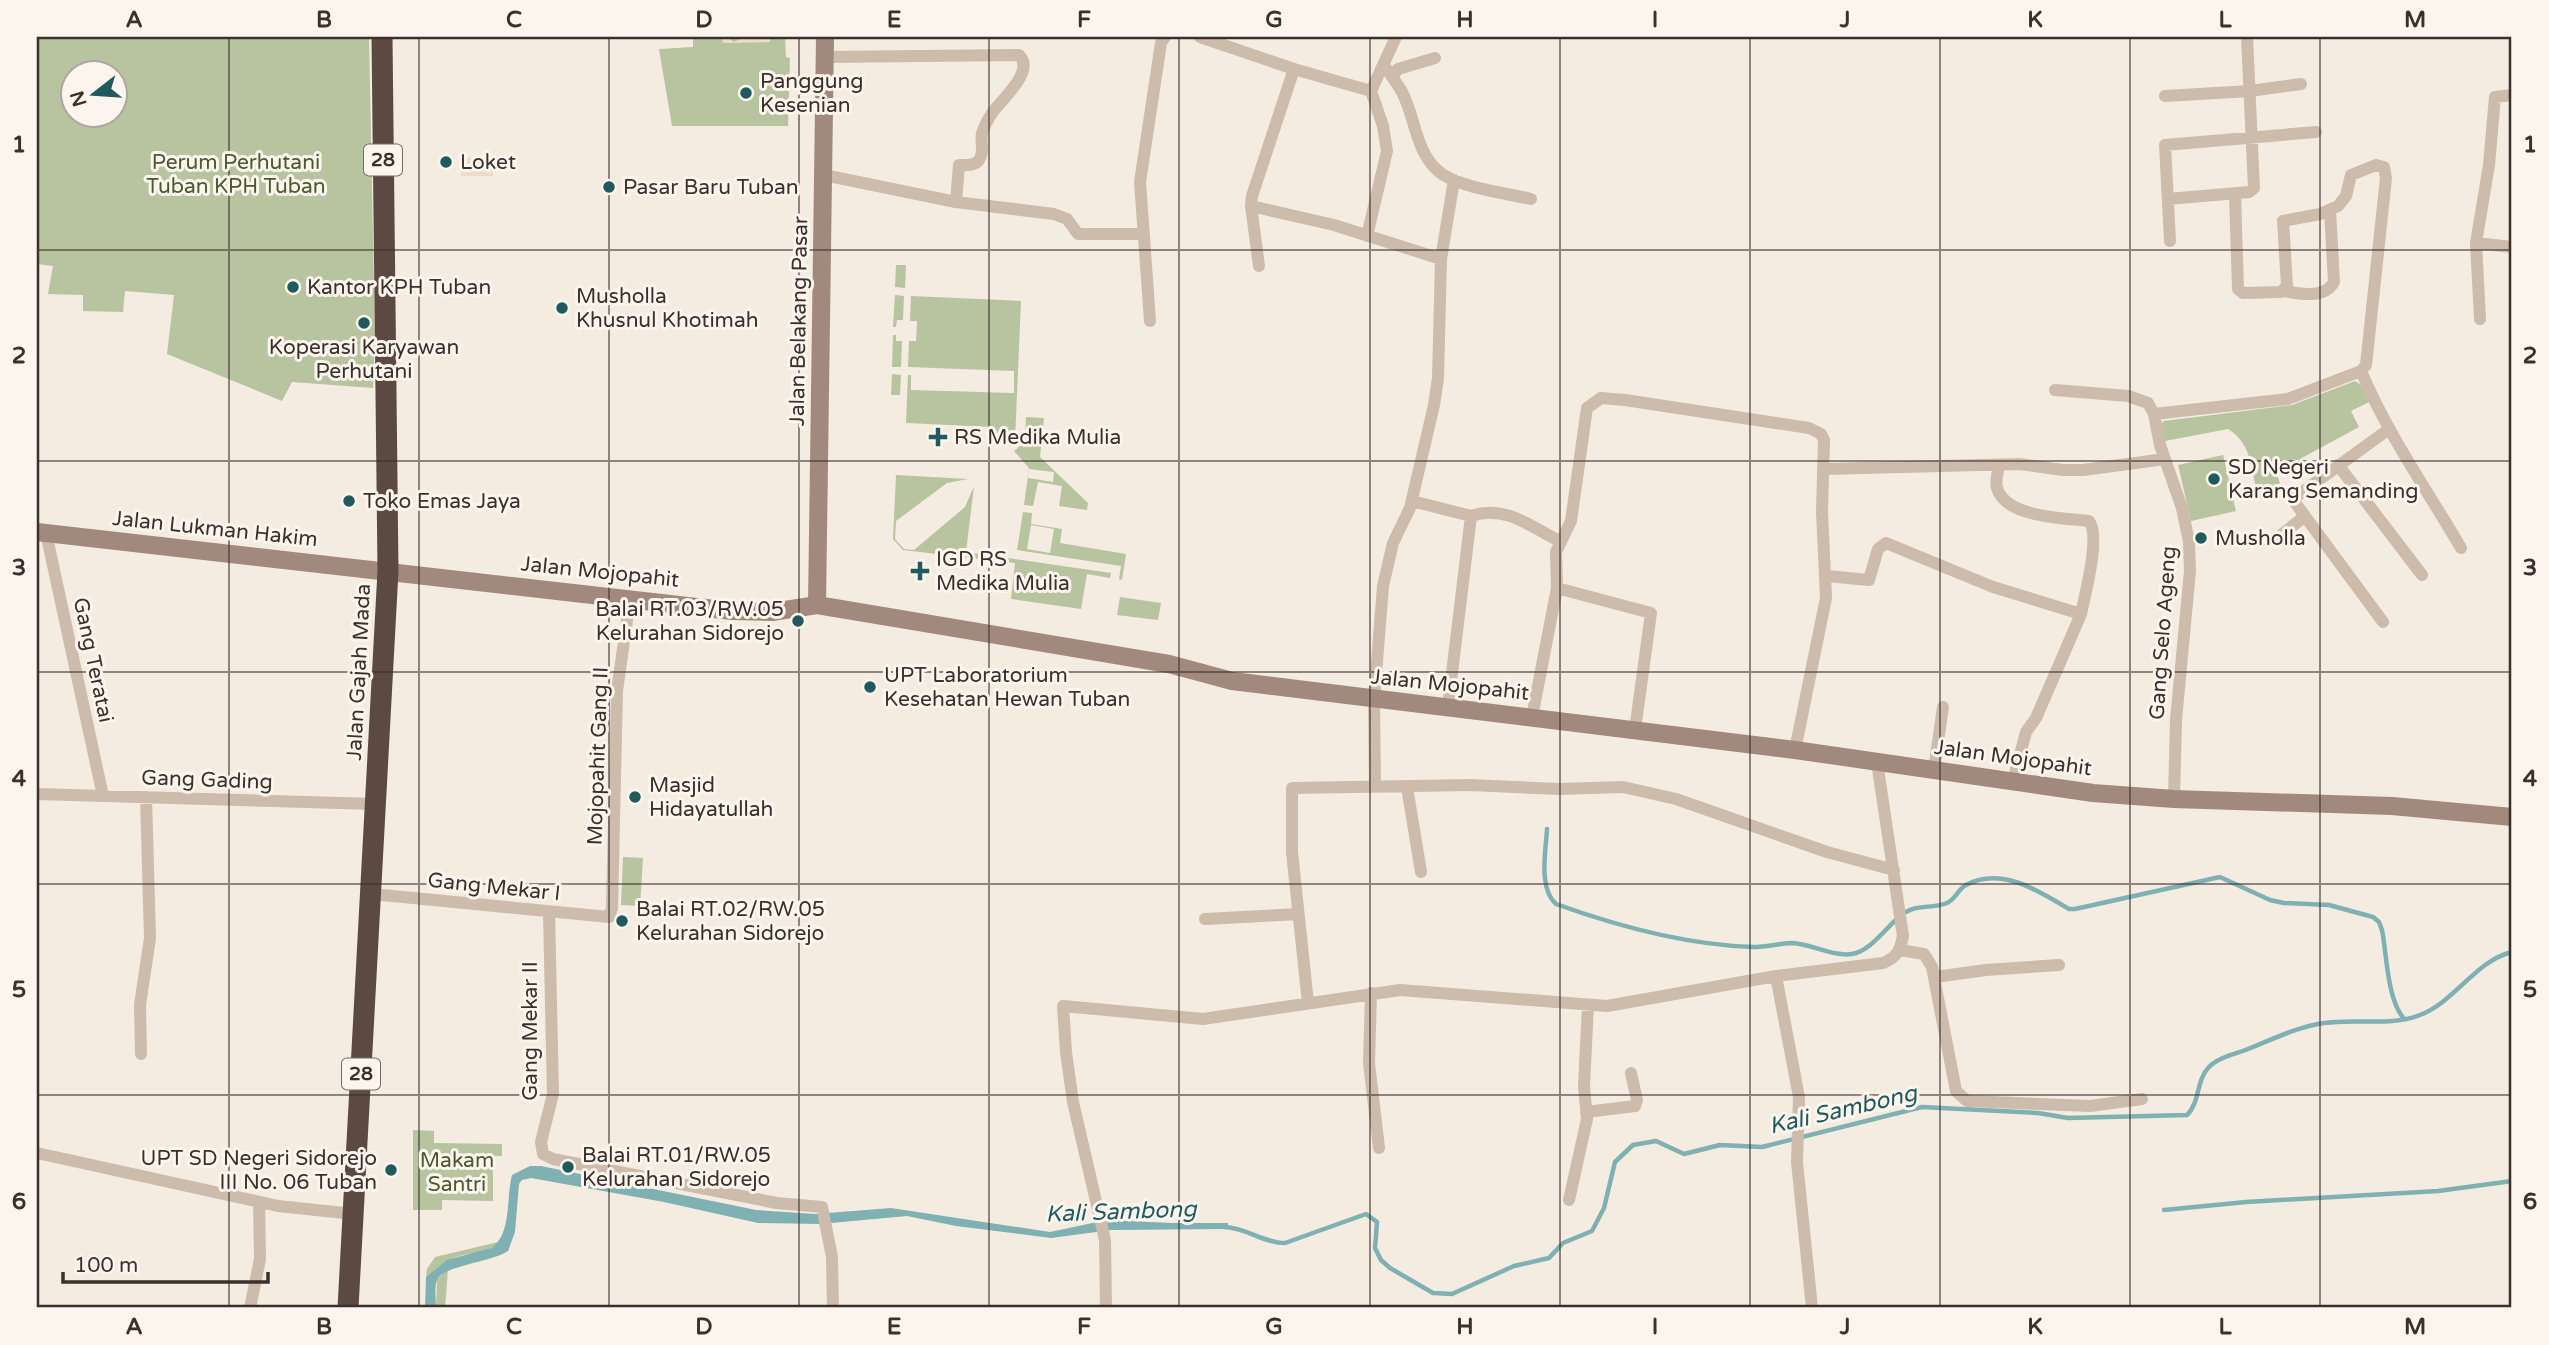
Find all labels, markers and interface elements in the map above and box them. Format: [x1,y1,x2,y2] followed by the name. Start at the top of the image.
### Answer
[125,6,143,34] text: A
[316,6,332,34] text: B
[506,6,522,34] text: C
[695,6,713,34] text: D
[887,6,901,34] text: E
[1077,6,1091,34] text: F
[1265,6,1283,34] text: G
[1456,6,1474,34] text: H
[1652,6,1658,34] text: I
[1839,6,1850,34] text: J
[2027,6,2043,34] text: K
[2218,6,2232,34] text: L
[2404,6,2426,34] text: M
[60,60,130,130] north arrow
[760,69,864,118] place label: Panggung Kesenian
[738,85,754,101] marker: Panggung Kesenian
[66,88,91,109] text: N
[12,131,26,159] text: 1
[2523,131,2537,159] text: 1
[364,144,402,176] road number: 28
[146,150,326,199] park label: Perum Perhutani Tuban KPH Tuban
[460,150,516,175] place label: Loket
[438,154,454,170] marker: Loket
[623,175,799,200] place label: Pasar Baru Tuban
[601,179,617,195] marker: Pasar Baru Tuban
[785,216,813,426] street label: Jalan Belakang Pasar
[307,275,491,300] place label: Kantor KPH Tuban
[285,279,301,295] marker: Kantor KPH Tuban
[576,284,759,333] place label: Musholla Khusnul Khotimah
[554,300,570,316] marker: Musholla Khusnul Khotimah
[356,315,372,331] marker: Koperasi Karyawan Perhutani
[269,335,459,384] place label: Koperasi Karyawan Perhutani
[12,342,26,370] text: 2
[2523,342,2537,370] text: 2
[954,425,1121,450] place label: RS Medika Mulia
[928,427,948,447] marker: RS Medika Mulia
[2228,455,2418,504] place label: SD Negeri Karang Semanding
[2206,471,2222,487] marker: SD Negeri Karang Semanding
[363,489,521,514] place label: Toko Emas Jaya
[341,493,357,509] marker: Toko Emas Jaya
[111,506,319,552] street label: Jalan Lukman Hakim
[2215,526,2306,551] place label: Musholla
[2193,530,2209,546] marker: Musholla
[2144,545,2182,721] street label: Gang Selo Ageng
[936,547,1070,596] place label: IGD RS Medika Mulia
[520,551,680,593] street label: Jalan Mojopahit
[12,554,26,582] text: 3
[2523,554,2537,582] text: 3
[910,561,930,581] marker: IGD RS Medika Mulia
[342,583,376,761] street label: Jalan Gajah Mada
[68,595,118,725] street label: Gang Teratai
[595,597,784,646] place label: Balai RT.03/RW.05 Kelurahan Sidorejo
[790,613,806,629] marker: Balai RT.03/RW.05 Kelurahan Sidorejo
[884,663,1130,712] place label: UPT Laboratorium Kesehatan Hewan Tuban
[1370,664,1530,706] street label: Jalan Mojopahit
[582,666,614,846] street label: Mojopahit Gang II
[862,679,878,695] marker: UPT Laboratorium Kesehatan Hewan Tuban
[1933,735,2093,781] street label: Jalan Mojopahit
[12,765,27,793] text: 4
[141,765,273,795] street label: Gang Gading
[2523,765,2538,793] text: 4
[649,773,773,822] place label: Masjid Hidayatullah
[627,789,643,805] marker: Masjid Hidayatullah
[426,868,562,906] street label: Gang Mekar I
[636,897,825,946] place label: Balai RT.02/RW.05 Kelurahan Sidorejo
[614,913,630,929] marker: Balai RT.02/RW.05 Kelurahan Sidorejo
[518,961,543,1101] street label: Gang Mekar II
[12,976,26,1004] text: 5
[2523,976,2537,1004] text: 5
[342,1058,380,1090] road number: 28
[1766,1079,1921,1141] water label: Kali Sambong
[582,1143,771,1192] place label: Balai RT.01/RW.05 Kelurahan Sidorejo
[141,1146,377,1195] place label: UPT SD Negeri Sidorejo III No. 06 Tuban
[420,1148,494,1197] park label: Makam Santri
[560,1159,576,1175] marker: Balai RT.01/RW.05 Kelurahan Sidorejo
[383,1162,399,1178] marker: UPT SD Negeri Sidorejo III No. 06 Tuban
[12,1188,26,1216] text: 6
[2523,1188,2537,1216] text: 6
[1045,1195,1198,1229] water label: Kali Sambong
[63,1240,268,1284] scale bar
[74,1253,138,1278] text: 100 m
[125,1313,143,1341] text: A
[316,1313,332,1341] text: B
[506,1313,522,1341] text: C
[695,1313,713,1341] text: D
[887,1313,901,1341] text: E
[1077,1313,1091,1341] text: F
[1265,1313,1283,1341] text: G
[1456,1313,1474,1341] text: H
[1652,1313,1658,1341] text: I
[1839,1313,1850,1341] text: J
[2027,1313,2043,1341] text: K
[2218,1313,2232,1341] text: L
[2404,1313,2426,1341] text: M

